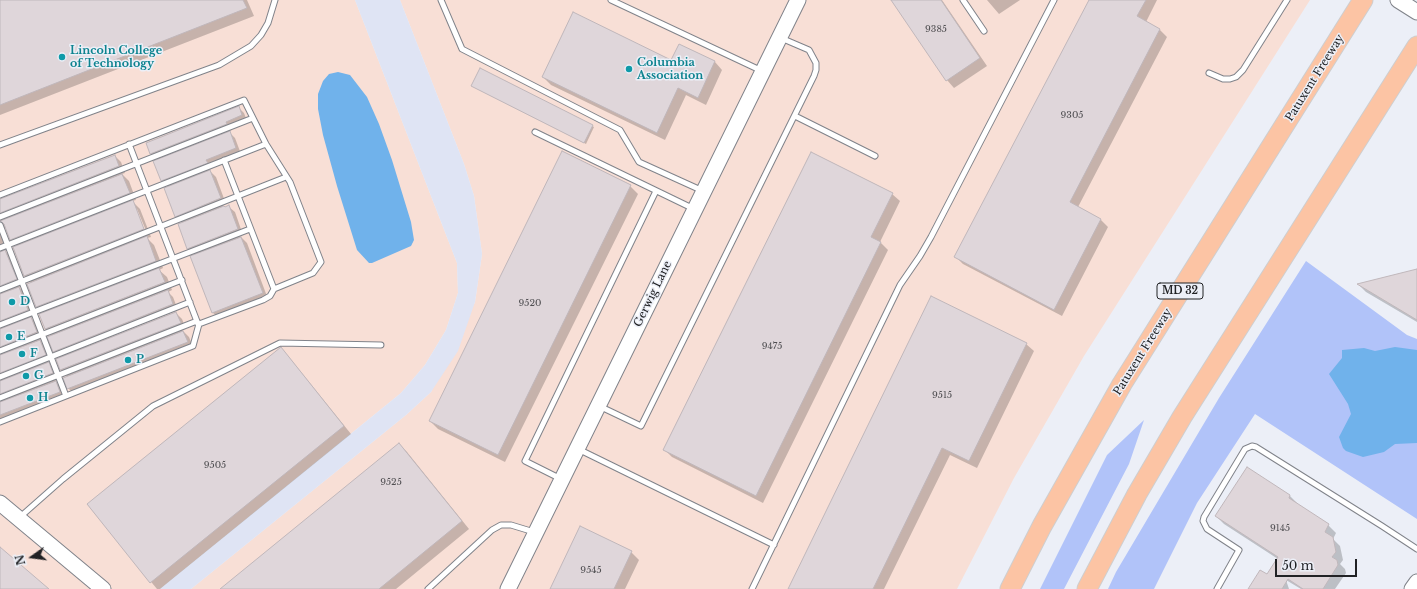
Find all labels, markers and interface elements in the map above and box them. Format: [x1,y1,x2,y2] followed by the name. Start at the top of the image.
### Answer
[925,24,947,34] house number: 9385
[1283,32,1347,124] street label: Patuxent Freeway
[70,44,162,70] place label: Lincoln College of Technology
[57,52,67,62] marker: Lincoln College of Technology
[637,56,703,82] place label: Columbia Association
[624,64,634,74] marker: Columbia Association
[1061,110,1083,120] house number: 9305
[631,259,675,329] street label: Gerwig Lane
[1157,283,1203,299] road number: MD 32
[20,295,30,309] place label: D
[7,297,17,307] marker: D
[519,298,541,308] house number: 9520
[1111,306,1175,398] street label: Patuxent Freeway
[17,330,25,344] place label: E
[4,332,14,342] marker: E
[762,341,782,351] house number: 9475
[30,347,38,361] place label: F
[17,349,27,359] marker: F
[136,353,144,367] place label: P
[123,355,133,365] marker: P
[34,369,44,383] place label: G
[21,371,31,381] marker: G
[932,390,952,400] house number: 9515
[38,391,48,405] place label: H
[25,393,35,403] marker: H
[204,460,226,470] house number: 9505
[380,477,402,487] house number: 9525
[1270,523,1290,533] house number: 9145
[12,537,52,577] north arrow
[1277,551,1359,577] scale bar
[12,553,28,567] text: N
[1282,558,1314,573] text: 50 m
[580,565,602,575] house number: 9545

